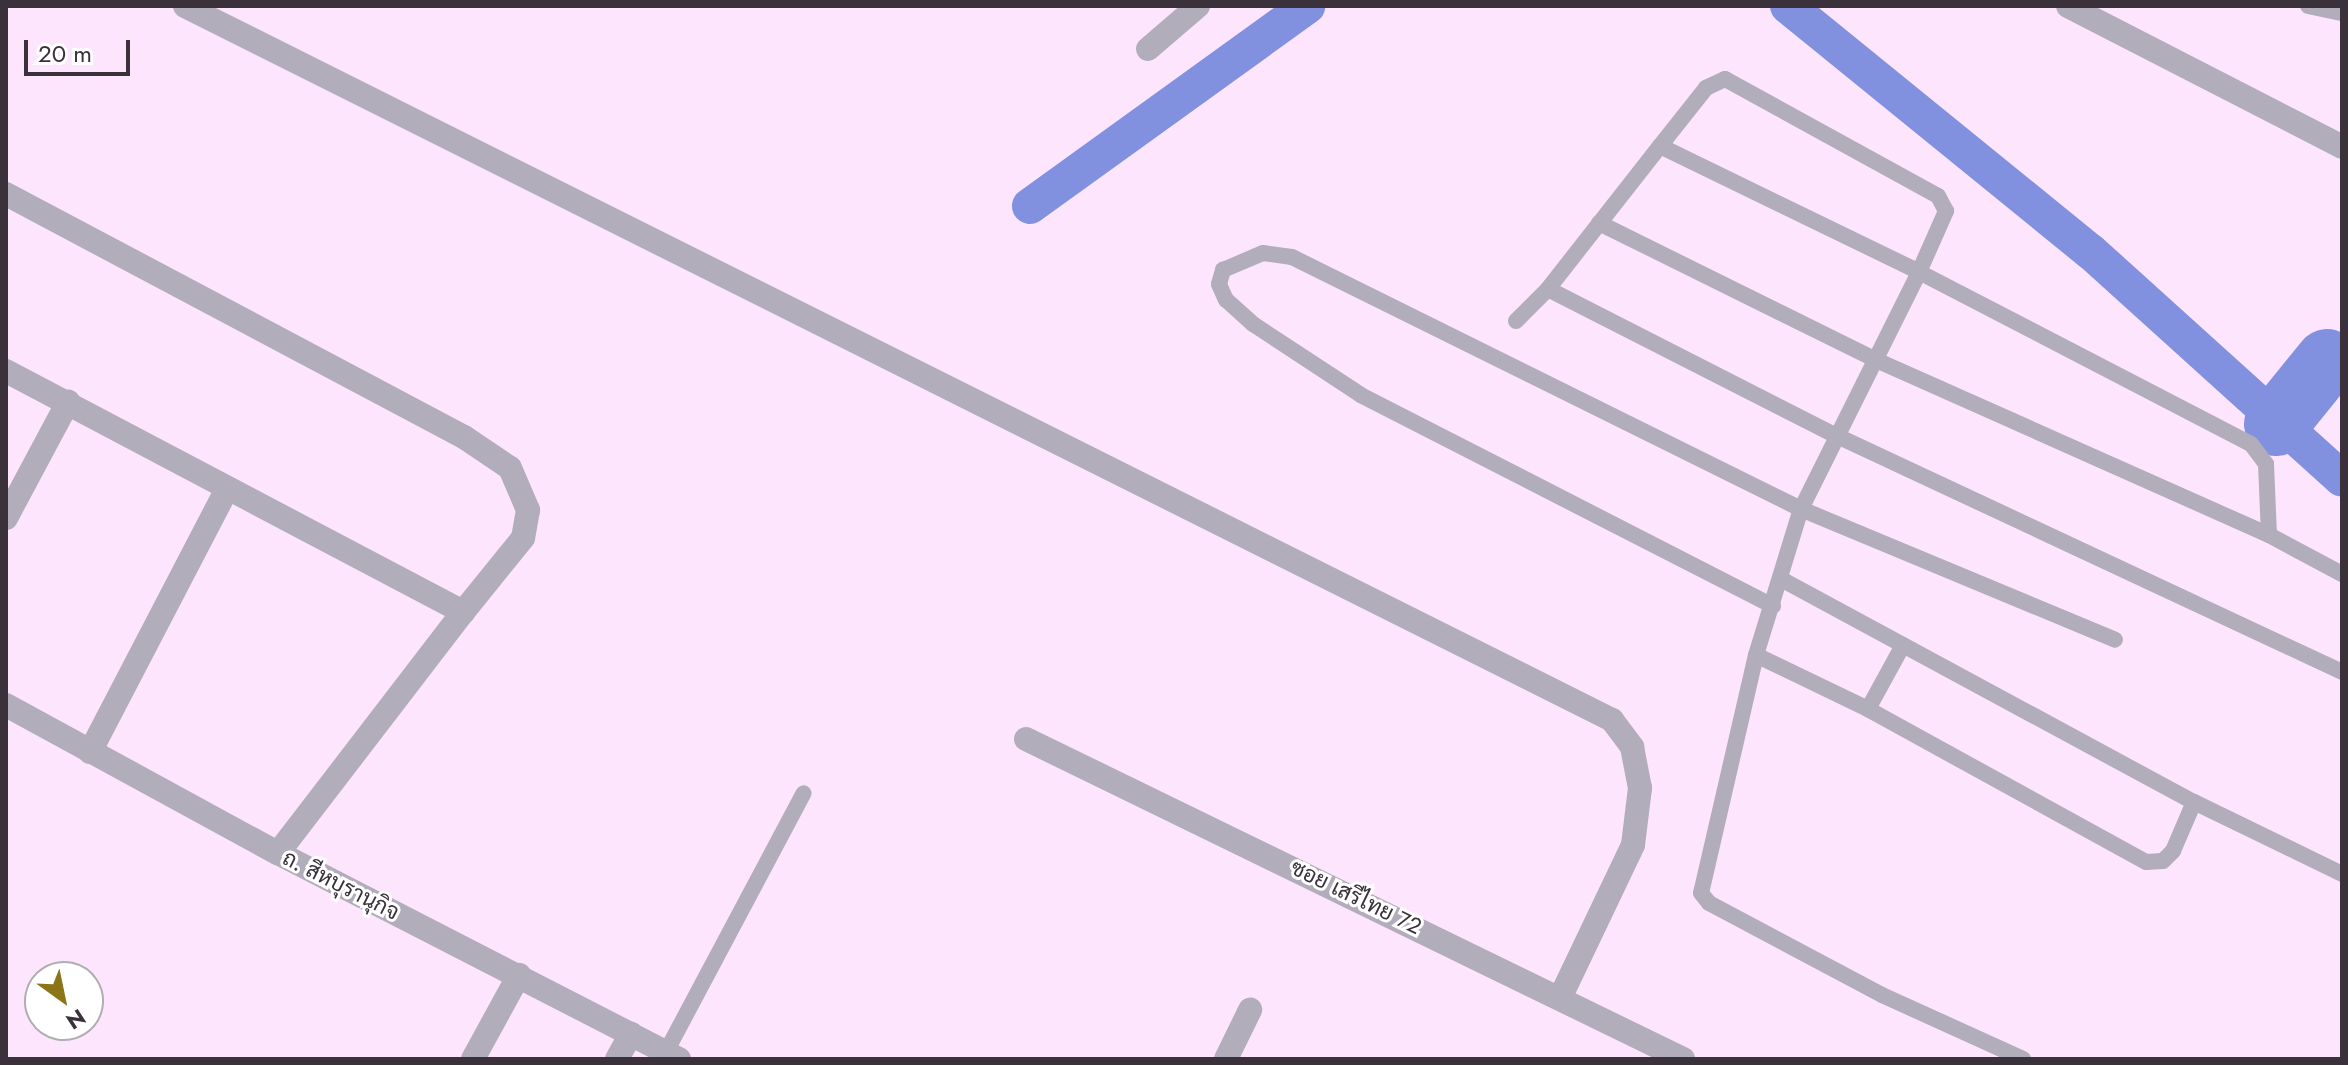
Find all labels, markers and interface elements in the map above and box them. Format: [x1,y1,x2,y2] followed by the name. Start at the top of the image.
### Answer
[28,24,134,74] scale bar
[38,36,92,71] text: 20 m
[278,844,404,926] street label: ถ. สีหบุรานุกิจ
[1286,854,1426,940] street label: ซอย เสรีไทย 72
[24,961,104,1041] north arrow
[60,1001,92,1038] text: N

